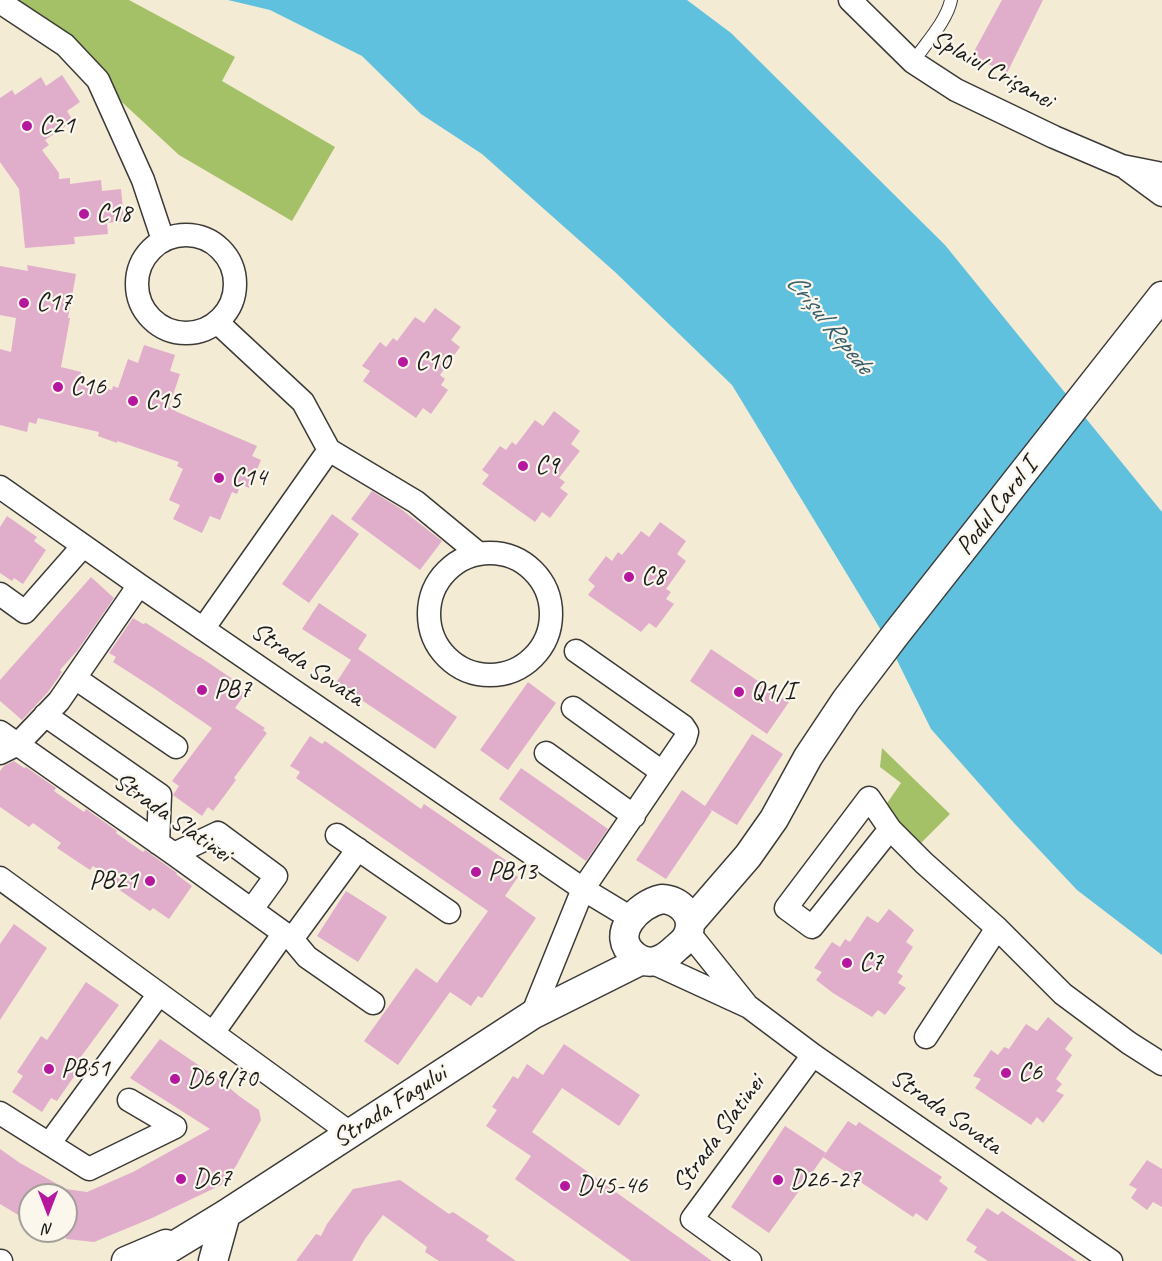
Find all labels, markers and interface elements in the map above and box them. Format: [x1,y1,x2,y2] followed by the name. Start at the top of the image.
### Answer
[925,24,1059,116] street label: Splaiul Crișanei
[39,110,75,142] place label: C21
[20,119,34,133] marker: C21
[96,198,132,230] place label: C18
[77,207,91,221] marker: C18
[779,267,879,381] water label: Crișul Repede
[36,287,72,319] place label: C17
[17,296,31,310] marker: C17
[415,346,451,378] place label: C10
[396,355,410,369] marker: C10
[70,371,106,403] place label: C16
[51,380,65,394] marker: C16
[145,385,181,417] place label: C15
[126,394,140,408] marker: C15
[535,450,559,482] place label: C9
[950,452,1044,562] street label: Podul Carol I
[516,459,530,473] marker: C9
[231,462,267,494] place label: C14
[212,471,226,485] marker: C14
[641,561,665,593] place label: C8
[622,570,636,584] marker: C8
[245,616,369,714] street label: Strada Sovata
[214,674,251,706] place label: PB7
[751,676,795,708] place label: Q1/I
[195,683,209,697] marker: PB7
[732,685,746,699] marker: Q1/I
[107,766,237,870] street label: Strada Slatinei
[488,856,537,888] place label: PB13
[89,865,138,897] place label: PB21
[469,865,483,879] marker: PB13
[143,874,157,888] marker: PB21
[859,947,883,979] place label: C7
[840,956,854,970] marker: C7
[61,1053,110,1085] place label: PB51
[1018,1057,1042,1089] place label: C6
[327,1059,453,1155] street label: Strada Fagului
[42,1062,56,1076] marker: PB51
[884,1062,1008,1162] street label: Strada Sovata
[187,1063,257,1095] place label: D69/70
[999,1066,1013,1080] marker: C6
[666,1069,772,1199] street label: Strada Slatinei
[168,1072,182,1086] marker: D69/70
[193,1163,231,1195] place label: D67
[790,1164,860,1196] place label: D26-27
[577,1170,647,1202] place label: D45-46
[174,1172,188,1186] marker: D67
[771,1173,785,1187] marker: D26-27
[558,1179,572,1193] marker: D45-46
[18,1183,78,1243] north arrow
[43,1219,53,1239] text: N

